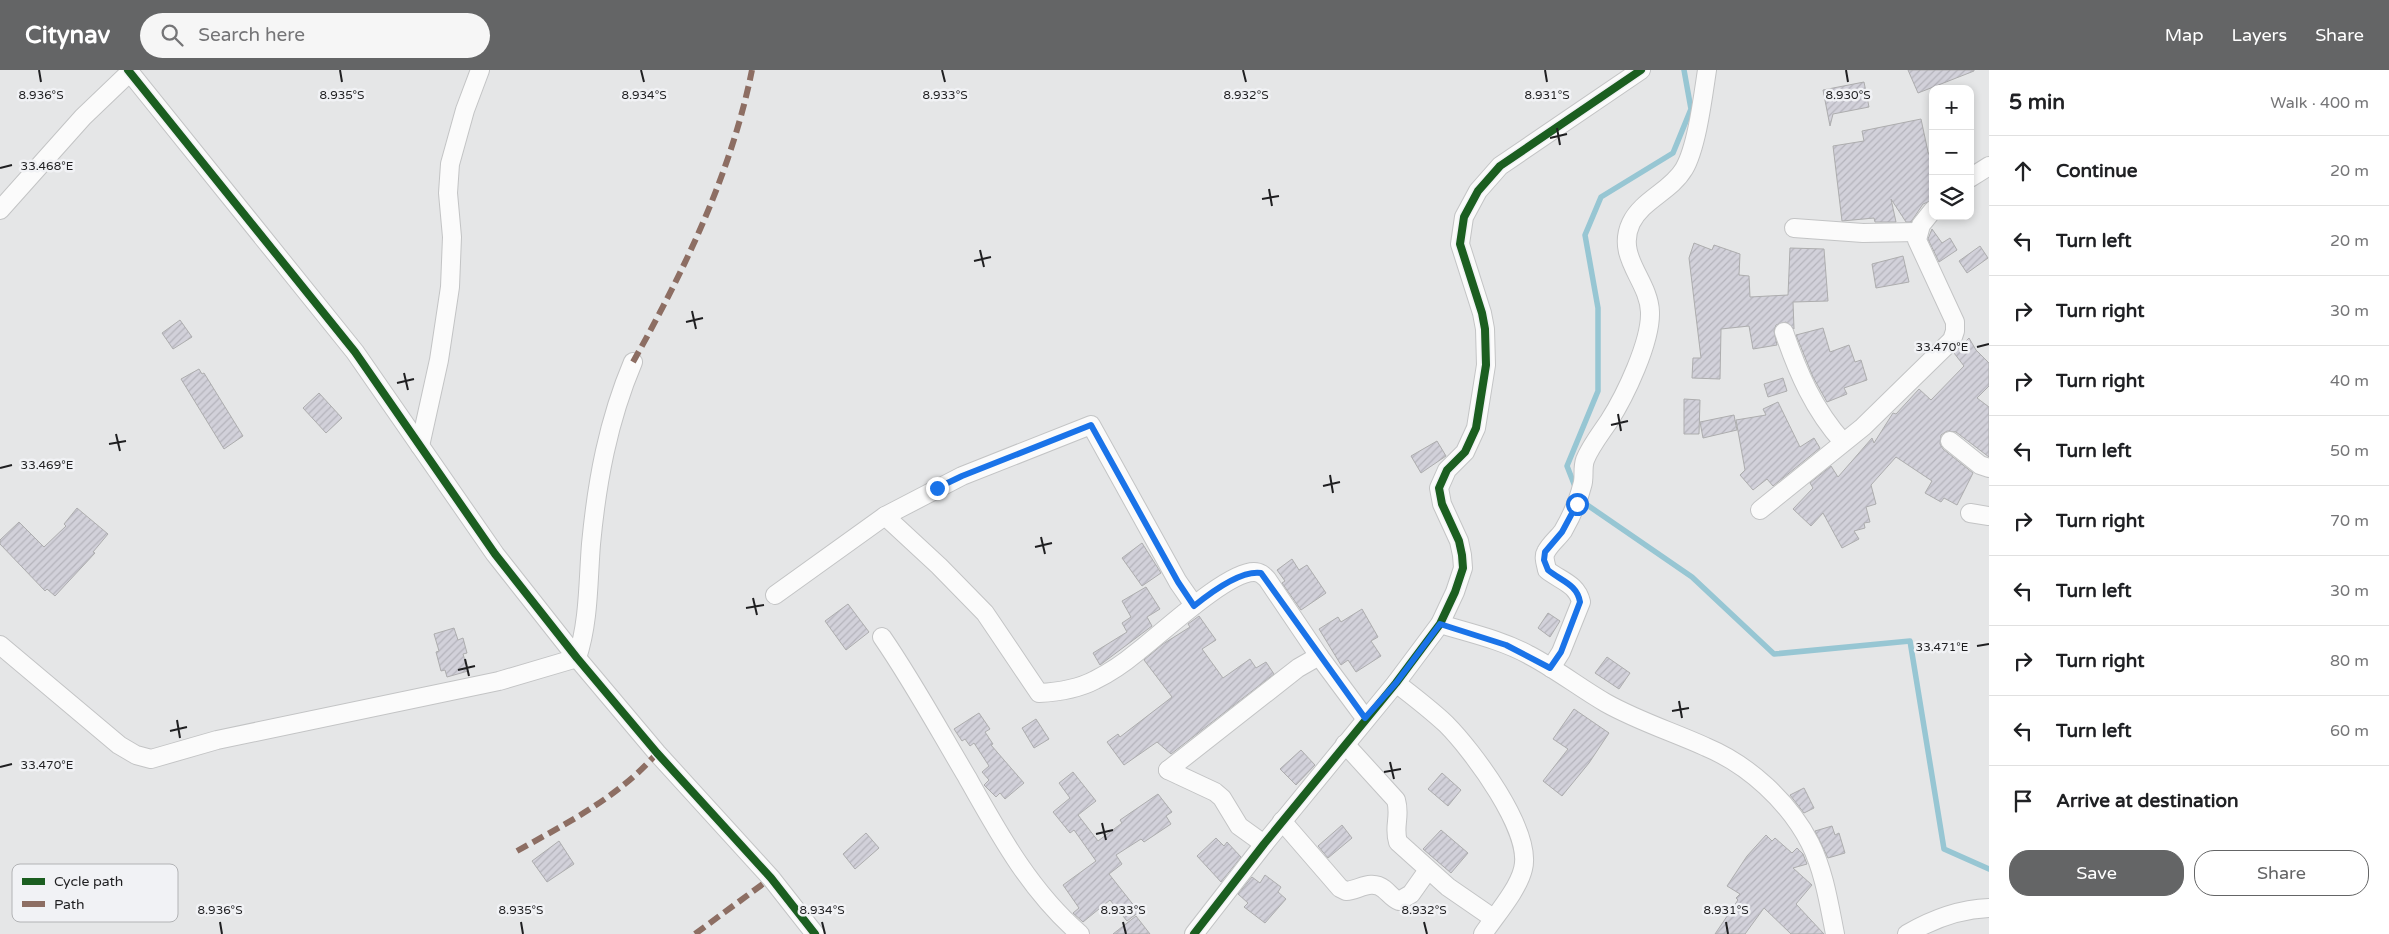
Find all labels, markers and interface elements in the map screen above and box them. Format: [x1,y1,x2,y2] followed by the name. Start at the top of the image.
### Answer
[140,13,490,58] search box
[25,21,110,50] text: Citynav
[158,21,186,49] icon: search
[198,24,305,46] text: Search here
[2165,24,2204,46] text: Map
[2232,24,2287,46] text: Layers
[2315,24,2364,46] text: Share
[1929,85,1974,220] map controls
[1929,85,1974,130] button: +
[18,88,64,102] text: 8.936°S
[320,88,364,102] text: 8.935°S
[621,88,667,102] text: 8.934°S
[922,88,968,102] text: 8.933°S
[1223,88,1269,102] text: 8.932°S
[1524,88,1570,102] text: 8.931°S
[1825,88,1871,102] text: 8.930°S
[2009,90,2065,115] text: 5 min
[2270,93,2369,113] text: Walk · 400 m
[1929,130,1974,175] button: −
[2009,157,2037,185] icon: ahead
[21,159,74,173] text: 33.468°E
[2056,160,2138,182] text: Continue
[2330,161,2369,181] text: 20 m
[1929,175,1974,220] button: layers
[2009,227,2037,255] icon: left
[2056,230,2132,252] text: Turn left
[2330,231,2369,251] text: 20 m
[2009,297,2037,325] icon: right
[2056,300,2144,322] text: Turn right
[2330,301,2369,321] text: 30 m
[1916,340,1969,354] text: 33.470°E
[2009,367,2037,395] icon: right
[2056,370,2144,392] text: Turn right
[2330,371,2369,391] text: 40 m
[2009,437,2037,465] icon: left
[2056,440,2132,462] text: Turn left
[2330,441,2369,461] text: 50 m
[21,458,74,472] text: 33.469°E
[926,477,949,500] route end
[1566,493,1589,516] route start
[2009,507,2037,535] icon: right
[2056,510,2144,532] text: Turn right
[2330,511,2369,531] text: 70 m
[2009,577,2037,605] icon: left
[2056,580,2132,602] text: Turn left
[2330,581,2369,601] text: 30 m
[1916,640,1969,654] text: 33.471°E
[2009,647,2037,675] icon: right
[2056,650,2144,672] text: Turn right
[2330,651,2369,671] text: 80 m
[2009,717,2037,745] icon: left
[2056,720,2132,742] text: Turn left
[2330,721,2369,741] text: 60 m
[21,758,74,772] text: 33.470°E
[2009,787,2037,815] icon: arrive
[2056,790,2239,812] text: Arrive at destination
[2009,850,2184,896] button: Save
[2194,850,2369,896] button: Share
[12,864,178,922] legend
[54,873,123,890] text: Cycle path
[54,896,85,913] text: Path
[197,903,243,917] text: 8.936°S
[499,903,543,917] text: 8.935°S
[799,903,845,917] text: 8.934°S
[1100,903,1146,917] text: 8.933°S
[1401,903,1447,917] text: 8.932°S
[1703,903,1749,917] text: 8.931°S

